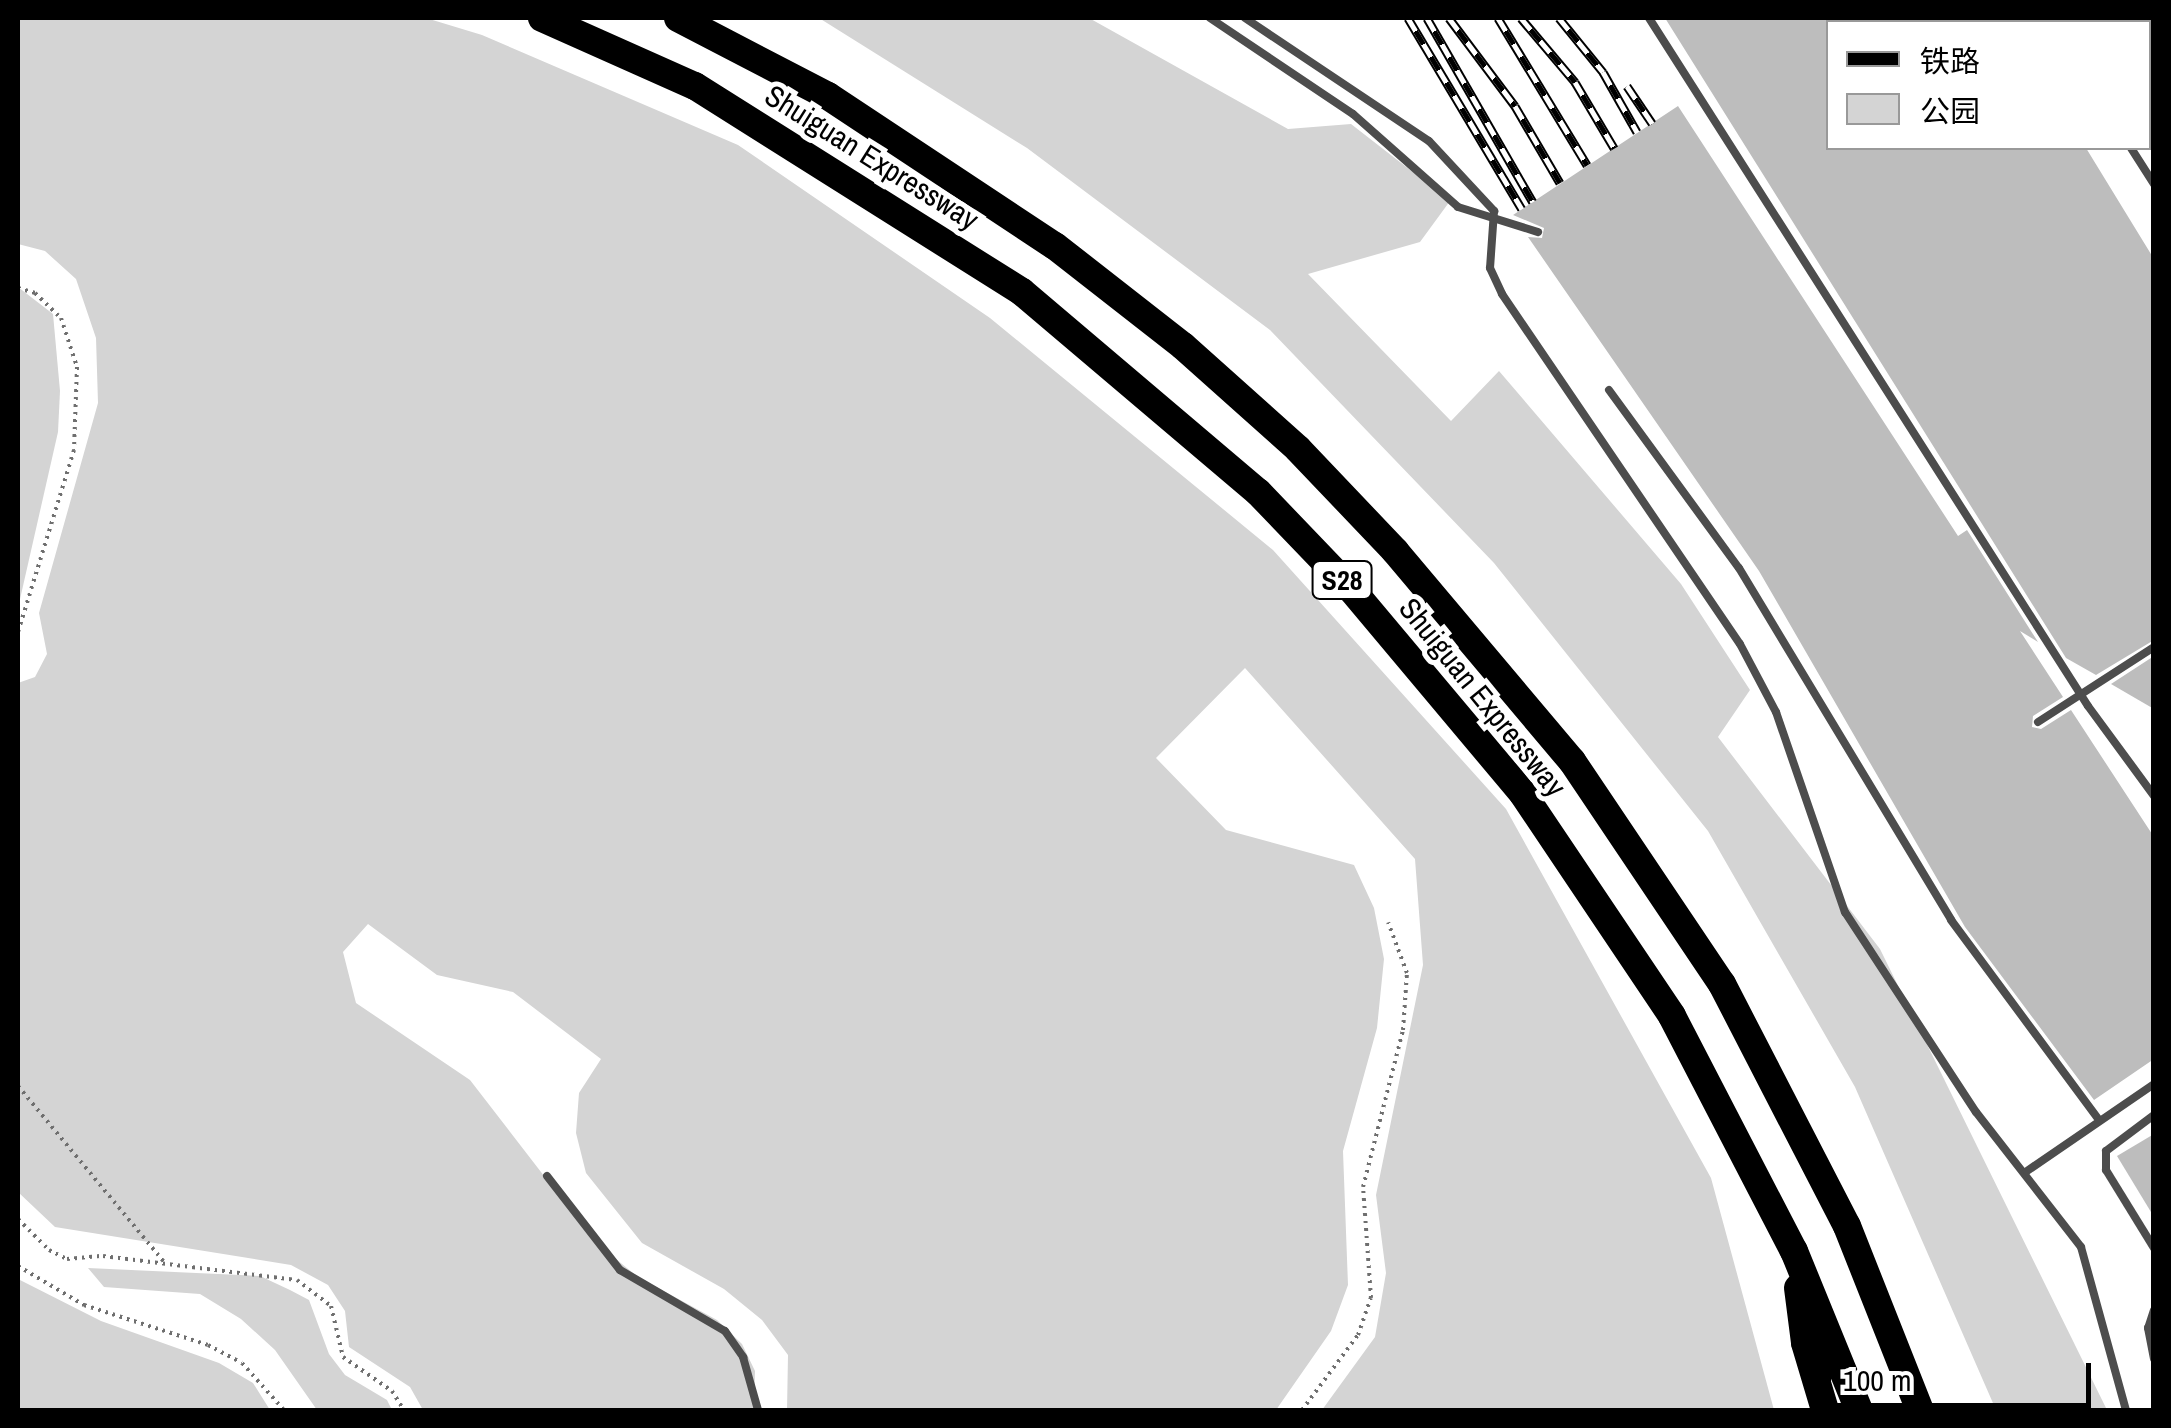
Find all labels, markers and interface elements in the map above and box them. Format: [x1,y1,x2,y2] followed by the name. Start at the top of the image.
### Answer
[1826,20,2151,150] legend
[1920,41,1980,81] text: 铁路
[759,77,985,237] street label: Shuiguan Expressway
[1920,91,1980,131] text: 公园
[1310,557,1374,603] road number: S28
[1392,591,1574,803] street label: Shuiguan Expressway
[1831,1343,2096,1405] scale bar
[1843,1360,1911,1400] text: 100 m

